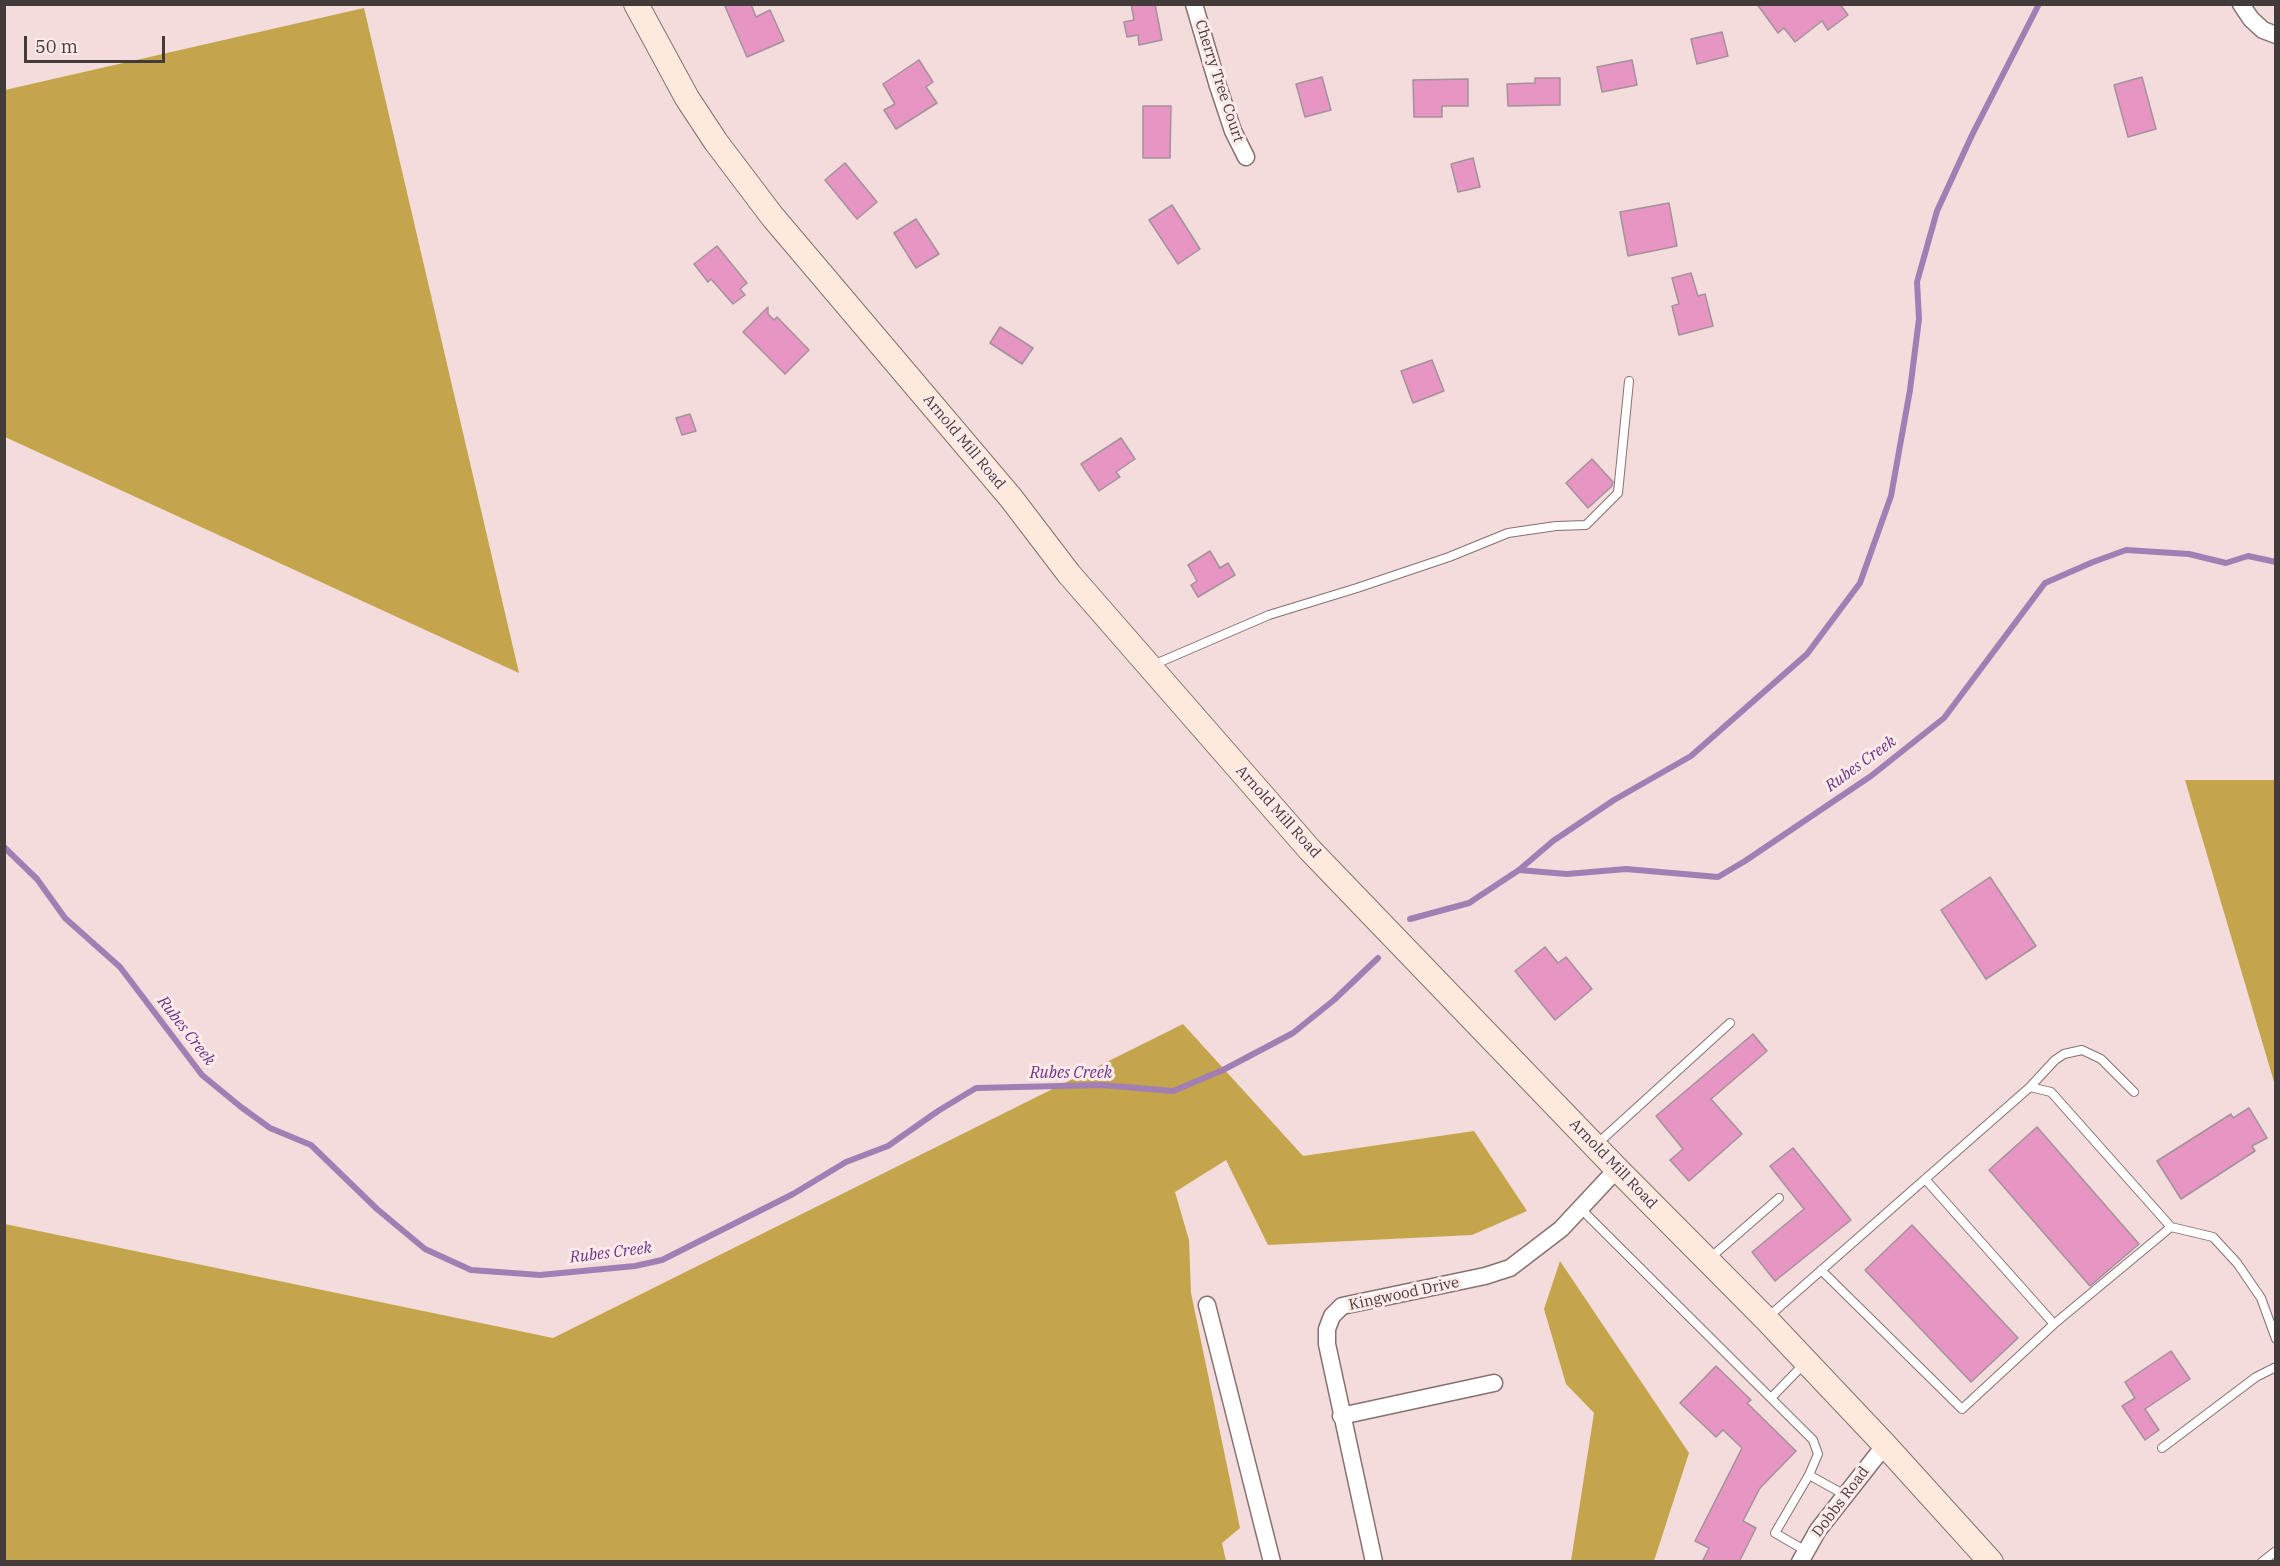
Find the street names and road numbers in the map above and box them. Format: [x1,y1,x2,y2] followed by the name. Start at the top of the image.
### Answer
[1191,18,1247,144] street label: Cherry Tree Court
[919,391,1009,493] street label: Arnold Mill Road
[1232,762,1324,862] street label: Arnold Mill Road
[1565,1115,1661,1213] street label: Arnold Mill Road
[1347,1274,1461,1314] street label: Kingwood Drive
[1809,1463,1873,1541] street label: Dobbs Road

